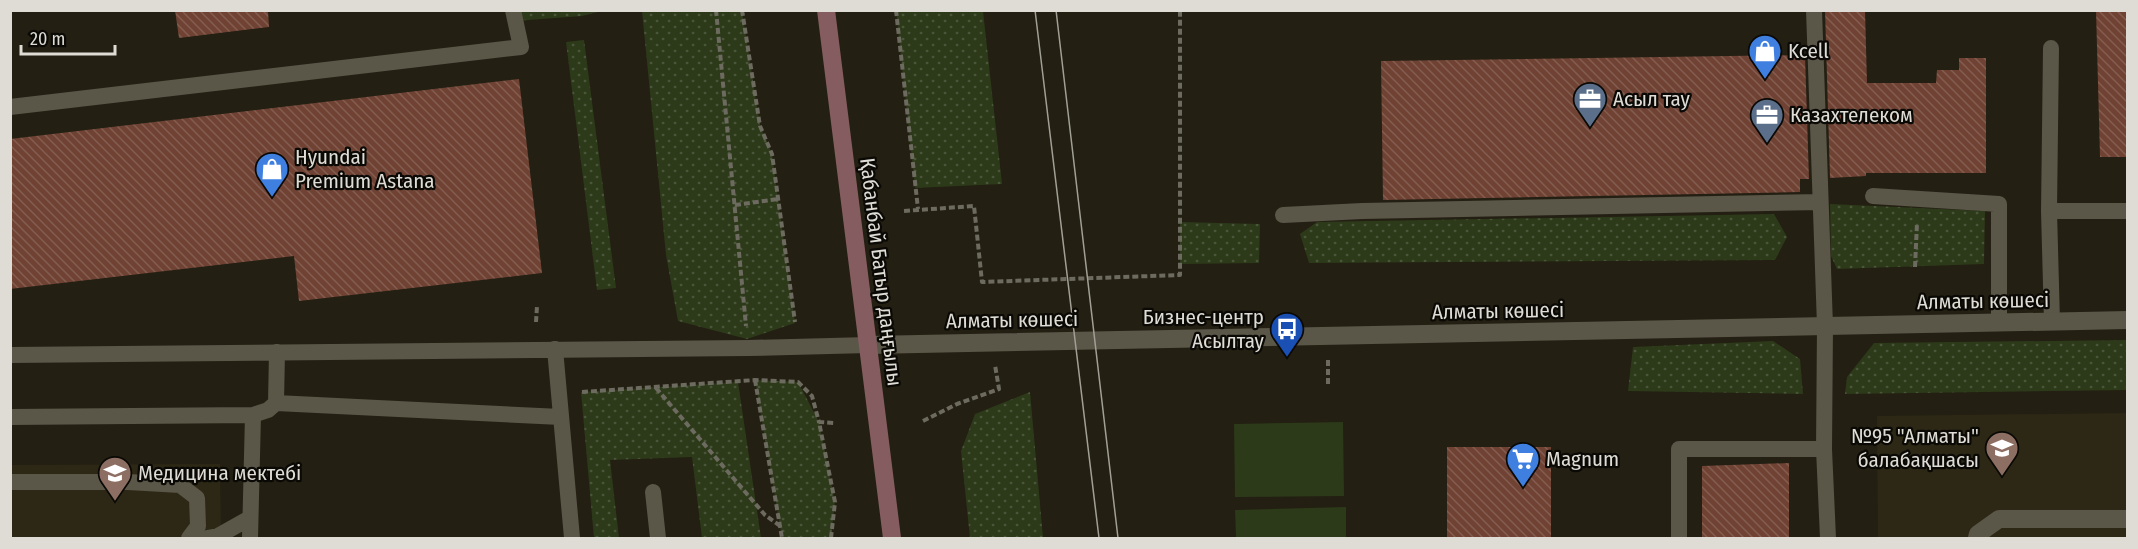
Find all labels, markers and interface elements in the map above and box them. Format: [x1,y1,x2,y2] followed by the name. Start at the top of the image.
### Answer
[21,18,116,56] scale bar
[30,28,65,50] text: 20 m
[1747,33,1783,80] shop icon: Kcell
[1788,38,1829,64] place label: Kcell
[1572,81,1608,128] office icon: Асыл тау
[1613,86,1690,112] place label: Асыл тау
[1749,97,1785,144] office icon: Казахтелеком
[1790,102,1913,128] place label: Казахтелеком
[295,144,435,194] place label: Hyundai Premium Astana
[254,151,290,198] shop icon: Hyundai Premium Astana
[854,156,908,388] street label: Қабанбай Батыр даңғылы
[1917,287,2049,315] street label: Алматы көшесі
[1432,297,1564,325] street label: Алматы көшесі
[1143,304,1265,354] place label: Бизнес-центр Асылтау
[946,306,1078,334] street label: Алматы көшесі
[1269,311,1305,358] bus stop icon: Бизнес-центр Асылтау
[1851,423,1979,473] place label: №95 "Алматы" балабақшасы
[1984,430,2020,477] school or university icon: №95 "Алматы" балабақшасы
[1505,441,1541,488] supermarket icon: Magnum
[1546,446,1619,472] place label: Magnum
[97,455,133,502] school or university icon: Медицина мектебі
[138,460,301,486] place label: Медицина мектебі

